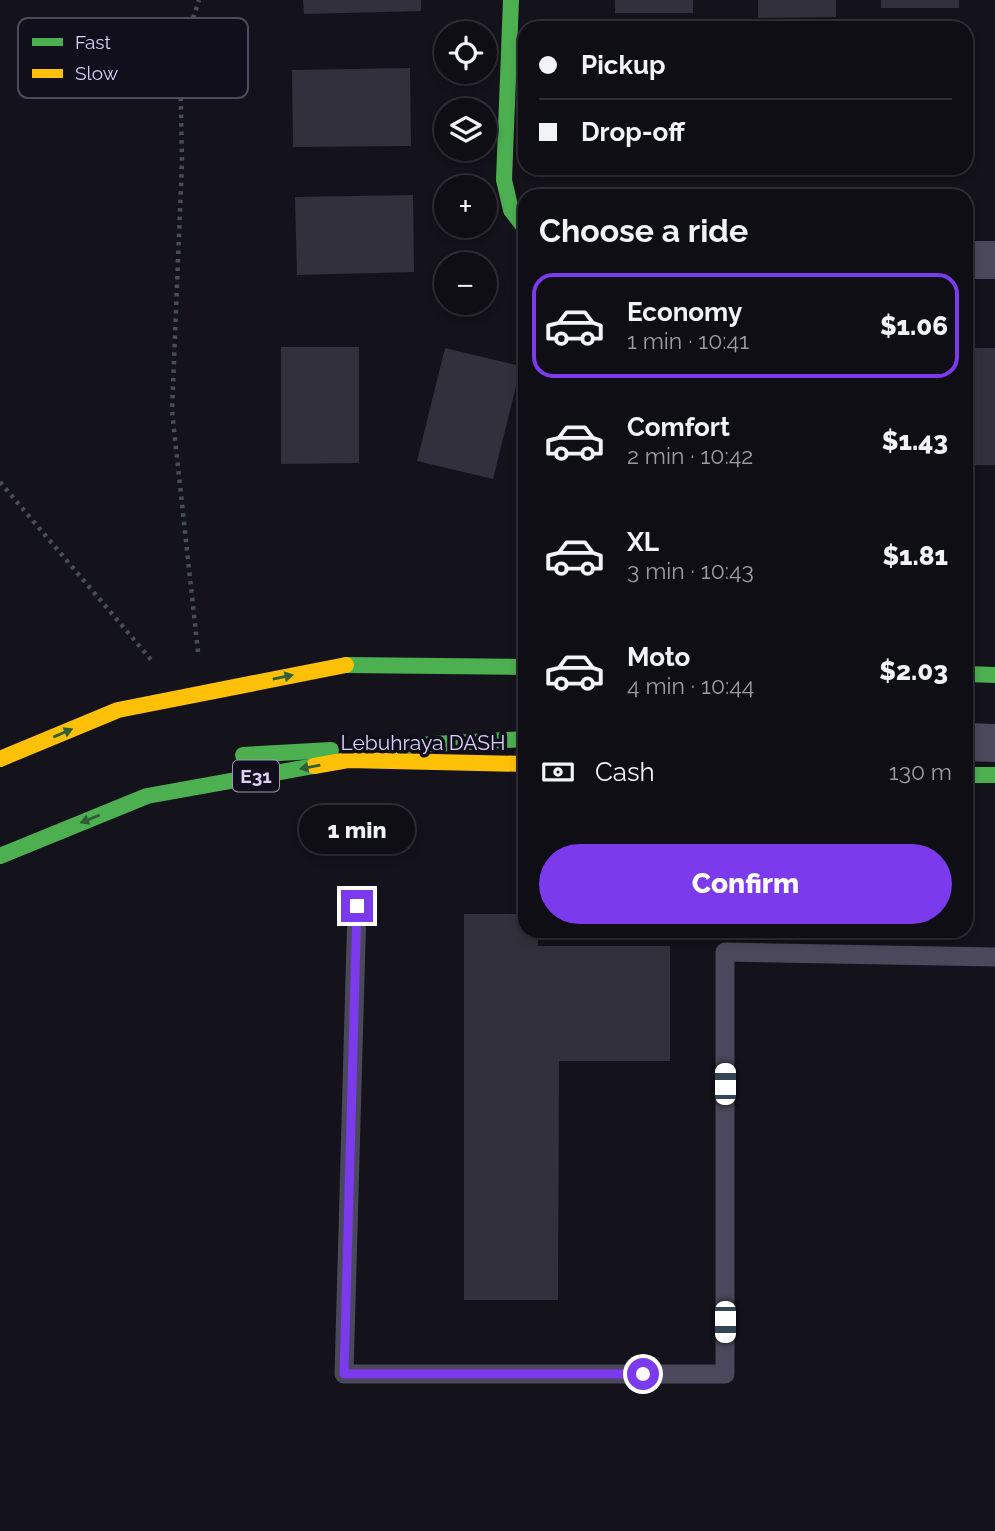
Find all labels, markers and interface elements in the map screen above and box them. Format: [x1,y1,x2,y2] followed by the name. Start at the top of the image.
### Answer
[18,18,248,98] legend
[434,21,497,315] map controls
[434,21,497,84] button: locate
[75,31,111,53] text: Fast
[581,50,666,80] text: Pickup
[75,62,119,84] text: Slow
[434,98,497,161] button: layers
[581,117,685,147] text: Drop-off
[434,175,497,238] button: +
[539,212,748,249] text: Choose a ride
[434,252,497,315] button: −
[543,294,606,357] icon: car
[627,297,742,327] text: Economy
[880,311,948,341] text: $1.06
[627,327,749,354] text: 1 min · 10:41
[543,409,606,472] icon: car
[627,412,730,442] text: Comfort
[882,426,948,456] text: $1.43
[627,442,753,469] text: 2 min · 10:42
[543,524,606,587] icon: car
[627,527,659,557] text: XL
[882,541,948,571] text: $1.81
[627,557,754,584] text: 3 min · 10:43
[543,639,606,702] icon: car
[627,642,690,672] text: Moto
[879,656,948,686] text: $2.03
[272,672,294,683] one-way arrow
[627,672,754,699] text: 4 min · 10:44
[53,727,73,739] one-way arrow
[340,730,506,755] street label: Lebuhraya DASH
[539,753,577,791] icon: cash
[595,757,655,787] text: Cash
[889,758,952,785] text: 130 m
[233,761,279,792] road number: E31
[299,761,321,772] one-way arrow
[299,804,415,853] callout: 1 min
[79,814,100,825] one-way arrow
[327,816,387,843] text: 1 min
[539,844,952,924] button: Confirm
[341,890,373,922] route end
[715,1063,736,1105] car
[715,1301,736,1343] car
[627,1358,659,1390] route start

